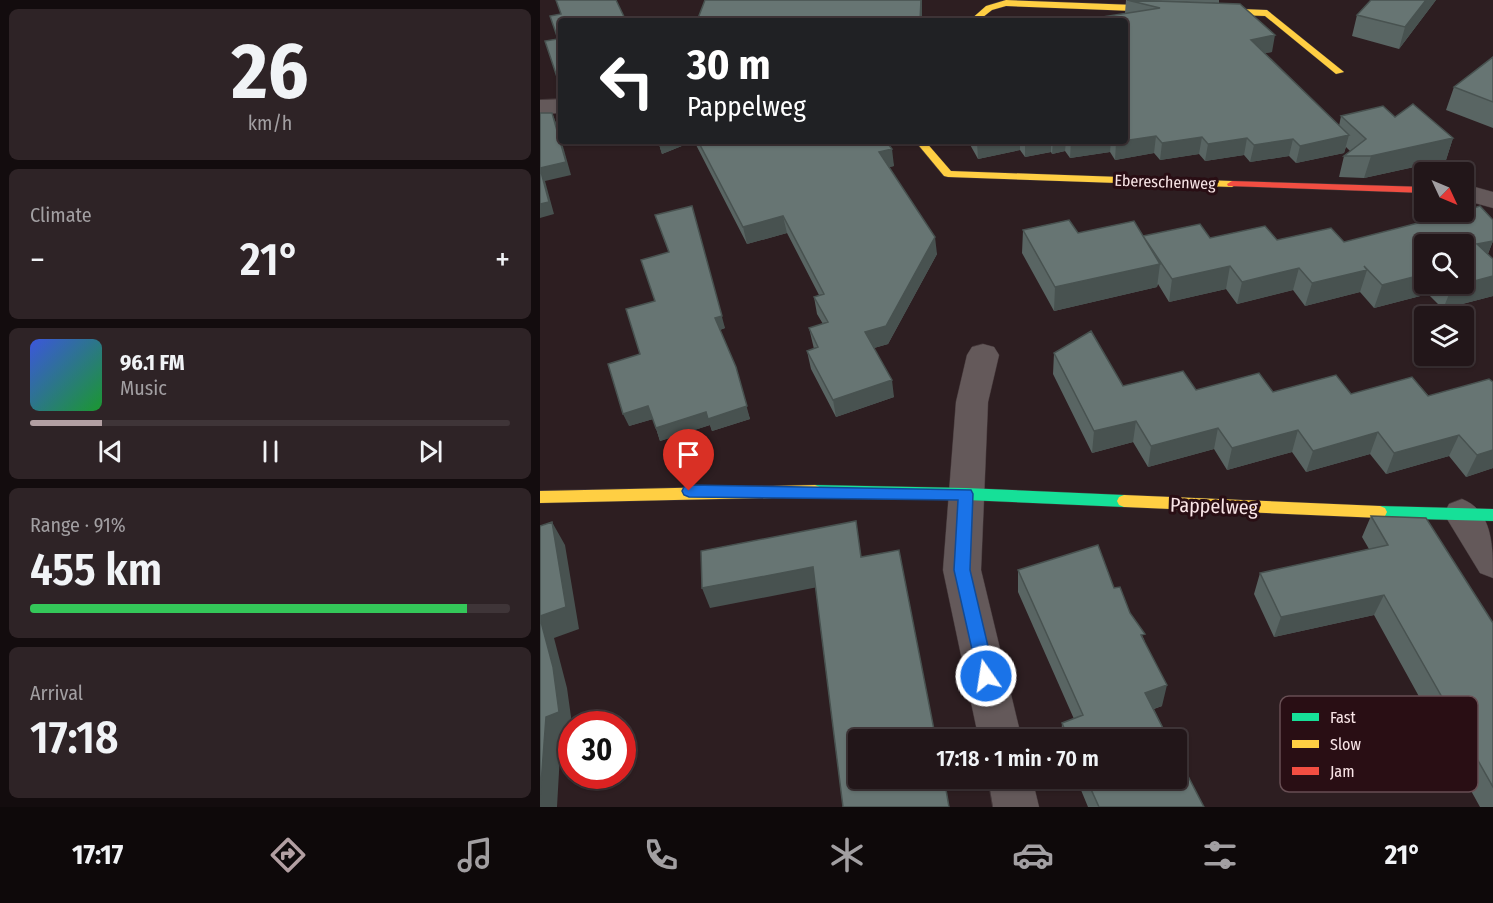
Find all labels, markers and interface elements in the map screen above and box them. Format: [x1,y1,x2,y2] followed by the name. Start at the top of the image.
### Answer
[232,25,308,119] text: 26
[687,40,771,90] text: 30 m
[588,42,666,120] icon: left
[687,91,806,123] text: Pappelweg
[248,111,292,135] text: km/h
[1414,162,1474,222] north arrow
[1414,162,1474,366] map controls
[1114,171,1216,193] street label: Ebereschenweg
[30,203,92,227] text: Climate
[240,233,300,287] text: 21°
[1414,234,1474,294] button: search
[30,240,45,280] text: −
[495,240,510,280] text: +
[1414,306,1474,366] button: layers
[120,349,185,376] text: 96.1 FM
[120,376,167,400] text: Music
[663,429,714,491] pin
[94,435,127,468] icon: previous
[254,435,287,468] icon: pause
[414,435,447,468] icon: next
[672,438,705,471] icon: arrive
[1170,492,1259,520] street label: Pappelweg
[30,513,126,537] text: Range · 91%
[30,543,162,597] text: 455 km
[954,644,1018,708] position arrow
[30,681,83,705] text: Arrival
[1280,696,1478,792] legend
[1330,708,1357,727] text: Fast
[30,711,118,765] text: 17:18
[558,711,636,789] speed limit sign: 30
[1330,735,1361,754] text: Slow
[936,745,1099,772] text: 17:18 · 1 min · 70 m
[1330,762,1355,781] text: Jam
[267,834,309,876] icon: directions
[454,834,496,876] icon: music
[640,834,682,876] icon: phone
[826,834,868,876] icon: climate
[1012,834,1054,876] icon: car
[1199,834,1241,876] icon: filters
[72,839,123,871] text: 17:17
[1385,839,1421,871] text: 21°

